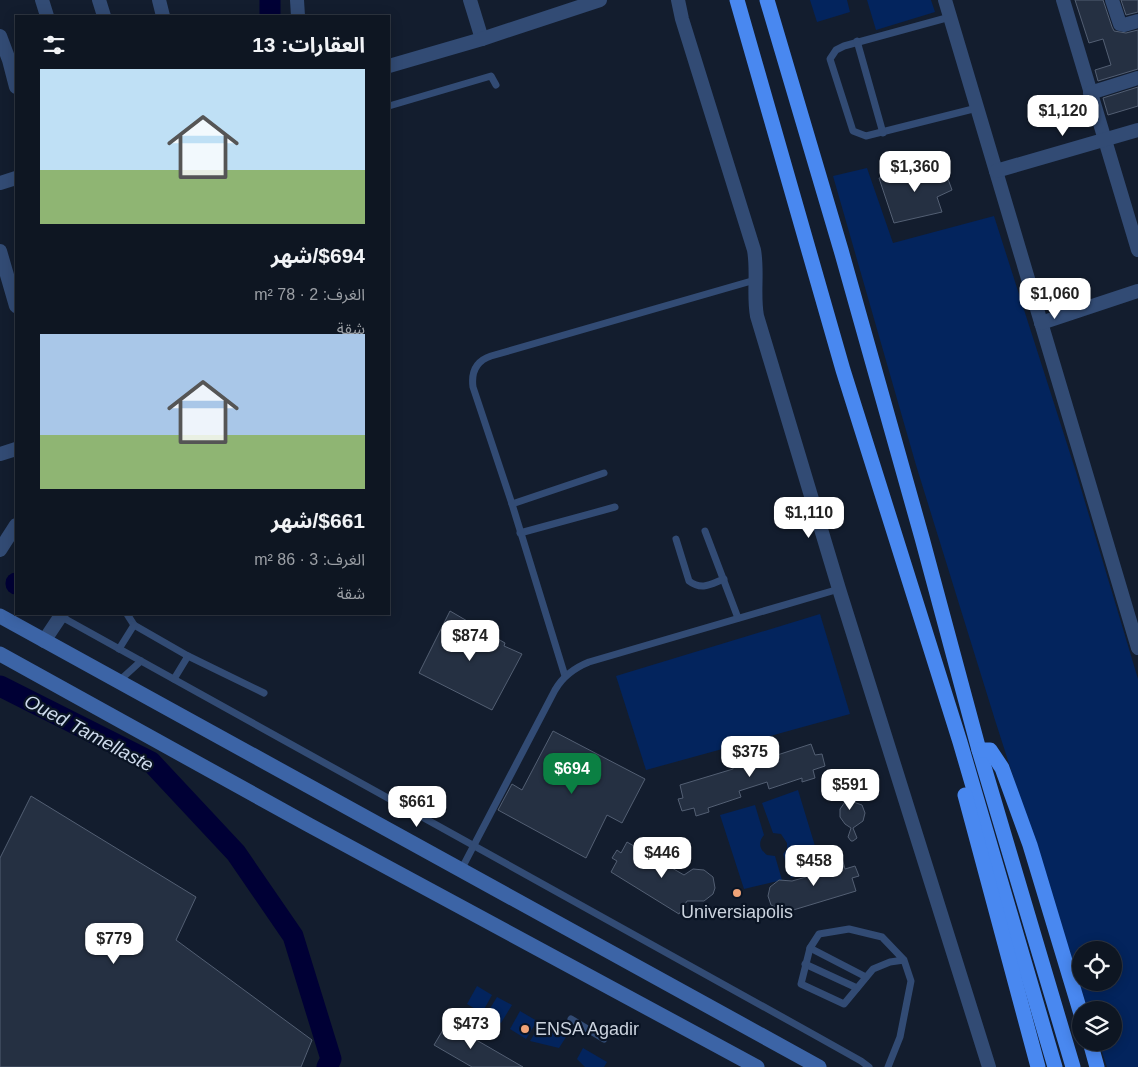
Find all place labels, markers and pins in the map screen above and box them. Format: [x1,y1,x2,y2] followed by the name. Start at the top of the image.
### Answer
[1022,94,1104,137] pin: $1,120
[874,150,956,193] pin: $1,360
[1014,278,1096,320] pin: $1,060
[768,496,850,539] pin: $1,110
[440,620,500,662] pin: $874
[720,736,780,778] pin: $375
[542,752,602,795] pin: $694
[820,768,880,811] pin: $591
[387,786,447,828] pin: $661
[632,836,692,879] pin: $446
[784,844,844,887] pin: $458
[731,887,743,899] marker: Universiapolis
[681,902,793,922] place label: Universiapolis
[84,922,144,965] pin: $779
[441,1008,501,1050] pin: $473
[535,1019,639,1039] place label: ENSA Agadir
[519,1023,531,1035] marker: ENSA Agadir

